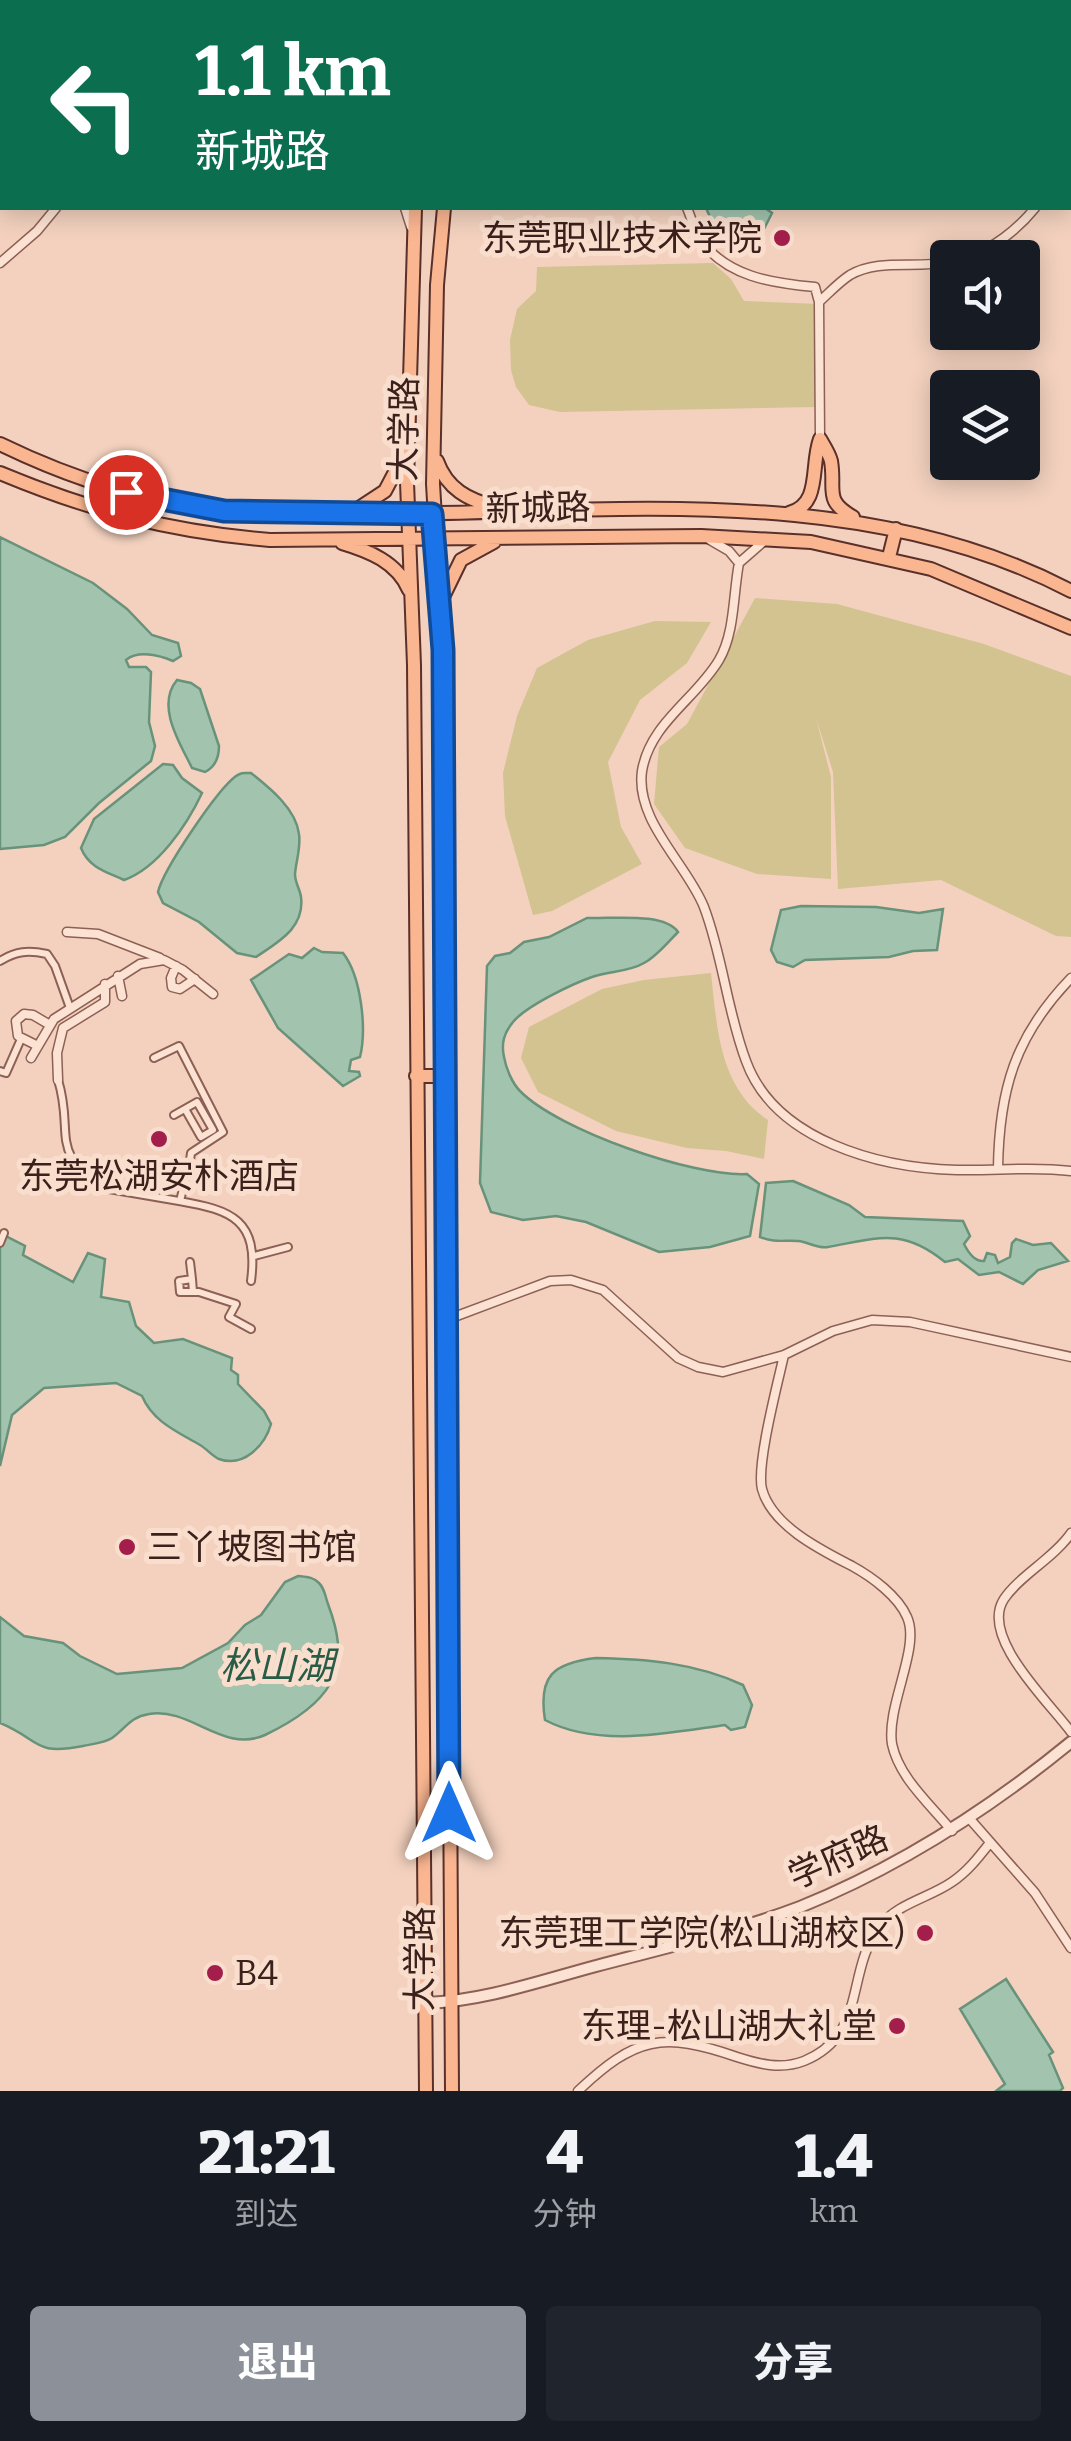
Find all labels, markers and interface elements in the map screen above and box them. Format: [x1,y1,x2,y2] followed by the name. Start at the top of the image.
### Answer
[195,30,391,114] text: 1.1 km
[30,40,160,170] icon: left
[195,125,330,179] text: 新城路
[482,217,762,259] place label: 东莞职业技术学院
[771,227,793,249] marker: 东莞职业技术学院
[930,240,1040,480] map controls
[930,240,1040,350] button: sound
[930,370,1040,480] button: layers
[382,376,426,482] street label: 大学路
[84,450,169,535] pin
[99,465,154,520] icon: arrive
[485,486,591,530] street label: 新城路
[148,1128,170,1150] marker: 东莞松湖安朴酒店
[19,1155,299,1197] place label: 东莞松湖安朴酒店
[147,1526,357,1568] place label: 三丫坡图书馆
[116,1536,138,1558] marker: 三丫坡图书馆
[220,1643,339,1689] water label: 松山湖
[397,1761,501,1865] position arrow
[781,1816,895,1898] street label: 学府路
[399,1906,441,2012] street label: 大学路
[498,1912,905,1954] place label: 东莞理工学院(松山湖校区)
[914,1922,936,1944] marker: 东莞理工学院(松山湖校区)
[235,1952,278,1994] place label: B4
[204,1962,226,1984] marker: B4
[581,2005,877,2047] place label: 东理-松山湖大礼堂
[886,2015,908,2037] marker: 东理-松山湖大礼堂
[198,2117,335,2189] text: 21:21
[546,2117,583,2189] text: 4
[795,2121,873,2193] text: 1.4
[810,2192,858,2230] text: km
[234,2195,298,2233] text: 到达
[533,2195,597,2233] text: 分钟
[30,2306,526,2421] button: 退出
[546,2306,1041,2421] button: 分享

